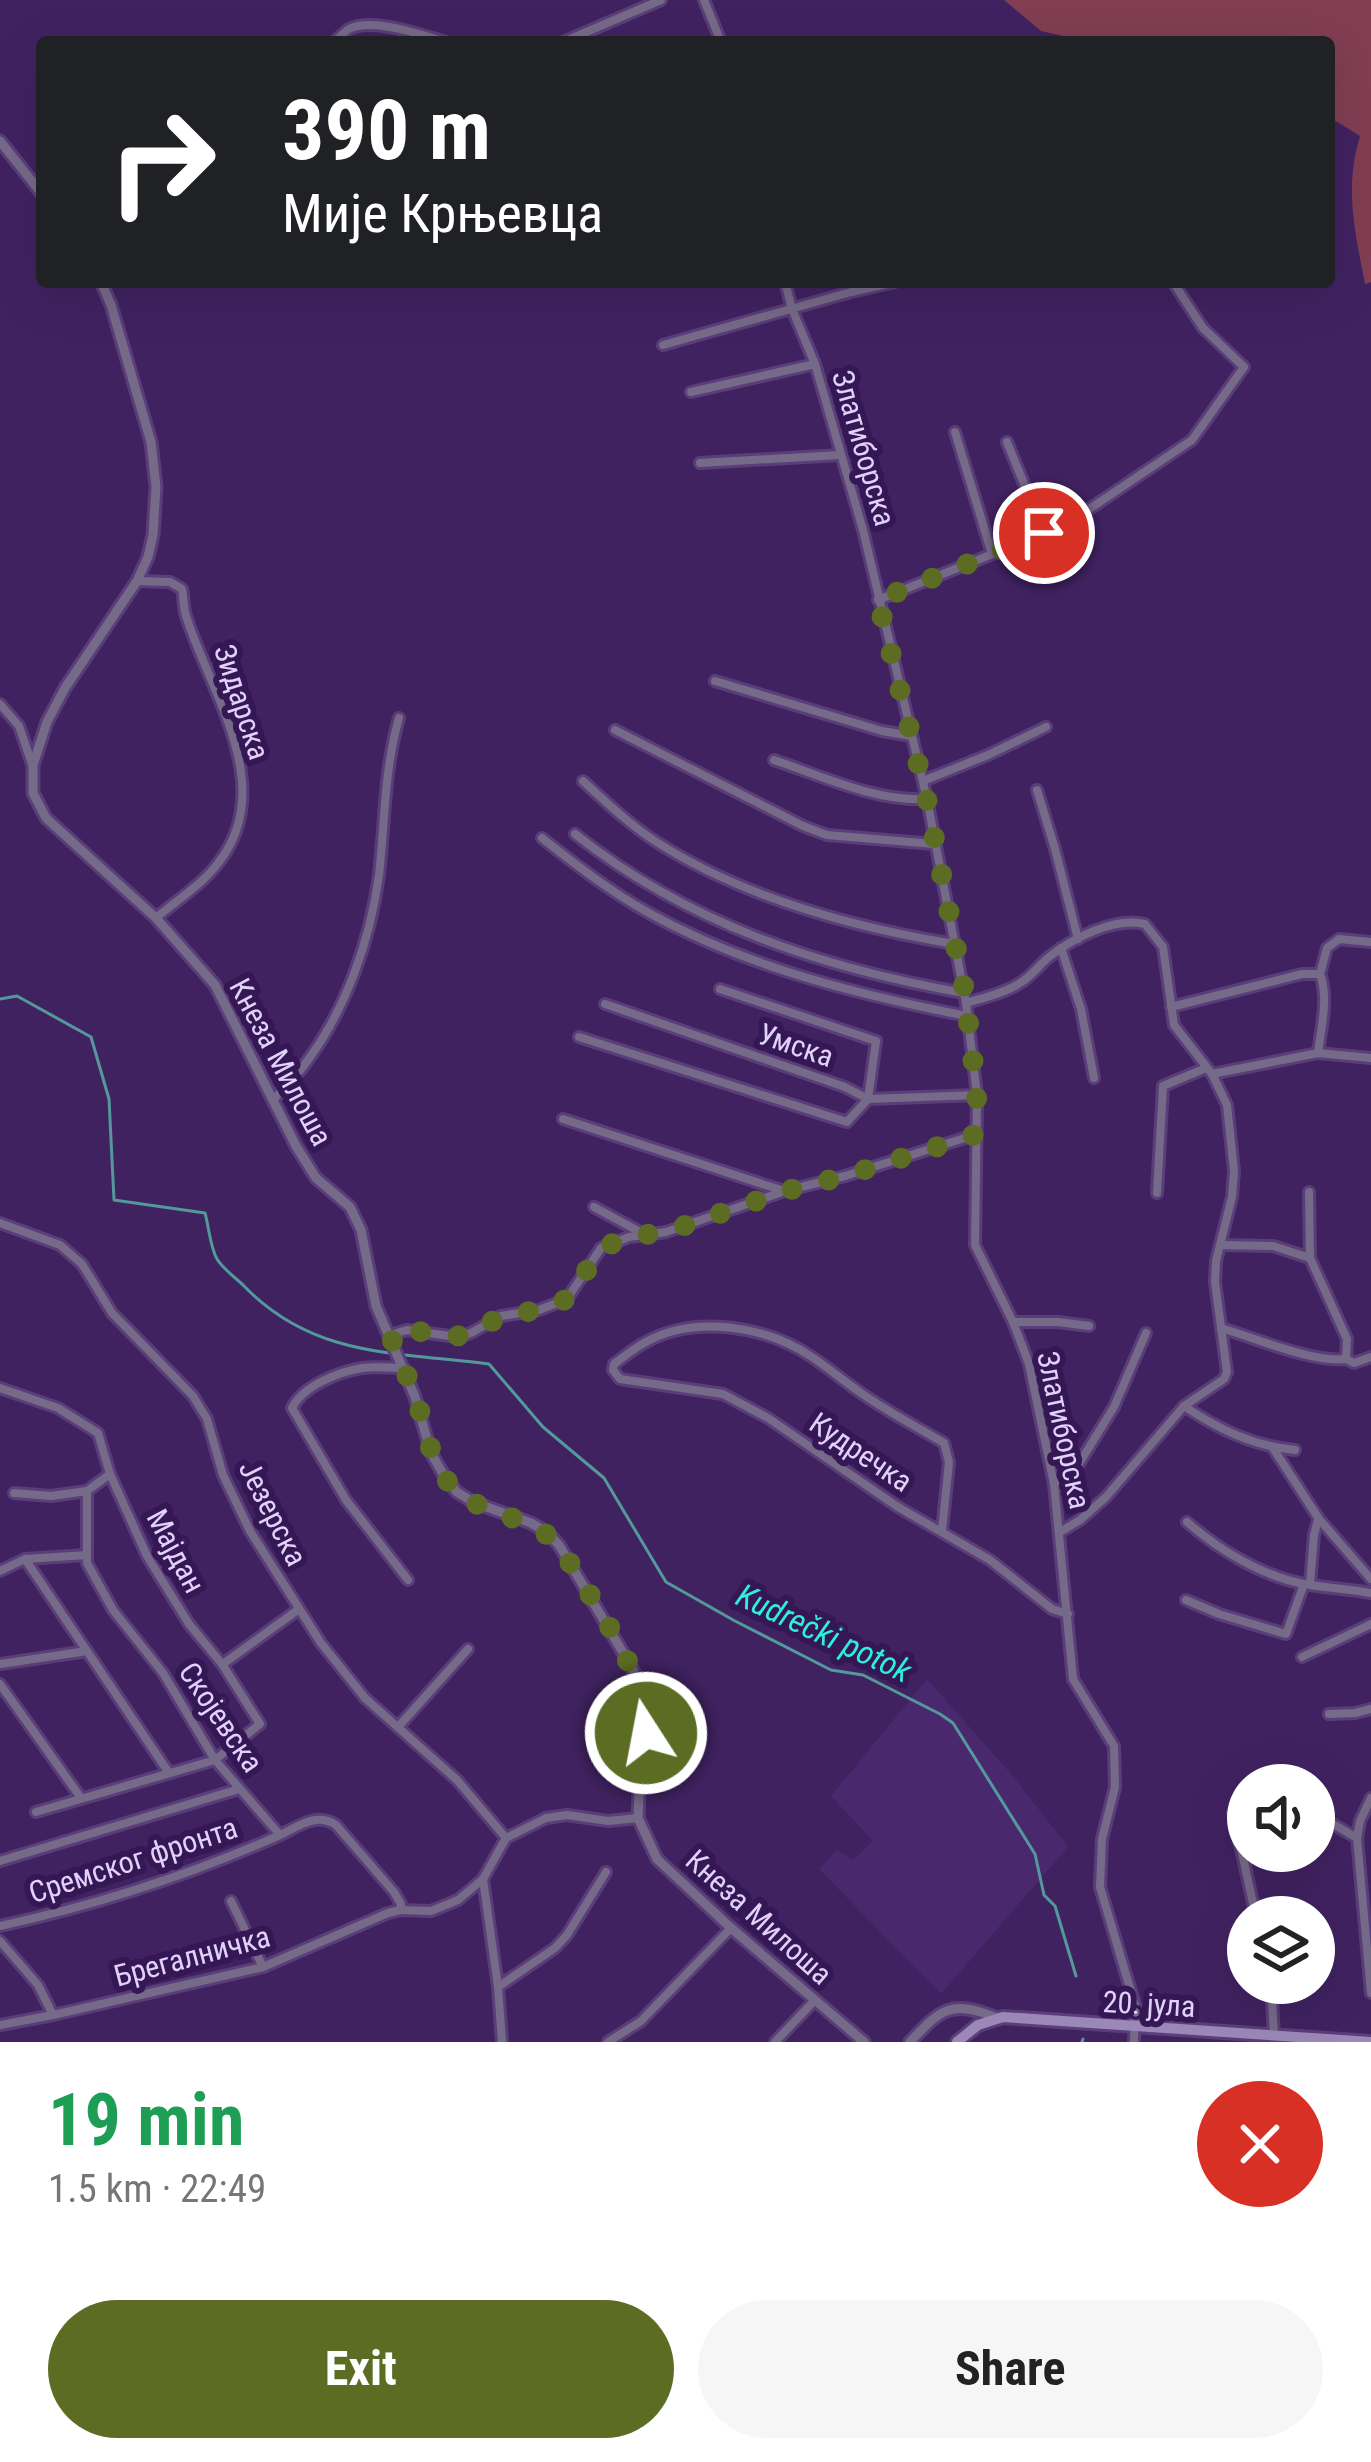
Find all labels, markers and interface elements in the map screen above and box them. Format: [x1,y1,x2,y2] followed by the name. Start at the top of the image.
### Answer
[282,81,491,180] text: 390 m
[84,84,240,240] icon: right
[282,182,603,245] text: Мије Крњевца
[825,366,903,530] street label: Златиборска
[993,482,1095,584] pin
[1011,500,1077,566] icon: arrive
[207,640,277,764] street label: Зидарска
[222,972,340,1152] street label: Кнеза Милоша
[754,1016,838,1074] street label: Умска
[1030,1348,1098,1512] street label: Златиборска
[803,1405,919,1499] street label: Кудречка
[232,1455,314,1571] street label: Језерска
[140,1503,212,1599] street label: Мајдан
[730,1576,918,1691] water label: Kudrečki potok
[172,1656,270,1778] street label: Скојевска
[583,1670,709,1796] position arrow
[1227,1764,1335,2004] map controls
[1227,1764,1335,1872] button: sound
[24,1810,242,1910] street label: Сремског фронта
[679,1842,839,1992] street label: Кнеза Милоша
[1227,1896,1335,2004] button: layers
[110,1918,274,1994] street label: Брегалничка
[1102,1984,1196,2024] street label: 20. јула
[48,2078,244,2163] text: 19 min
[1197,2081,1323,2207] button: close
[48,2166,266,2212] text: 1.5 km · 22:49
[48,2300,674,2438] button: Exit
[698,2300,1323,2438] button: Share

